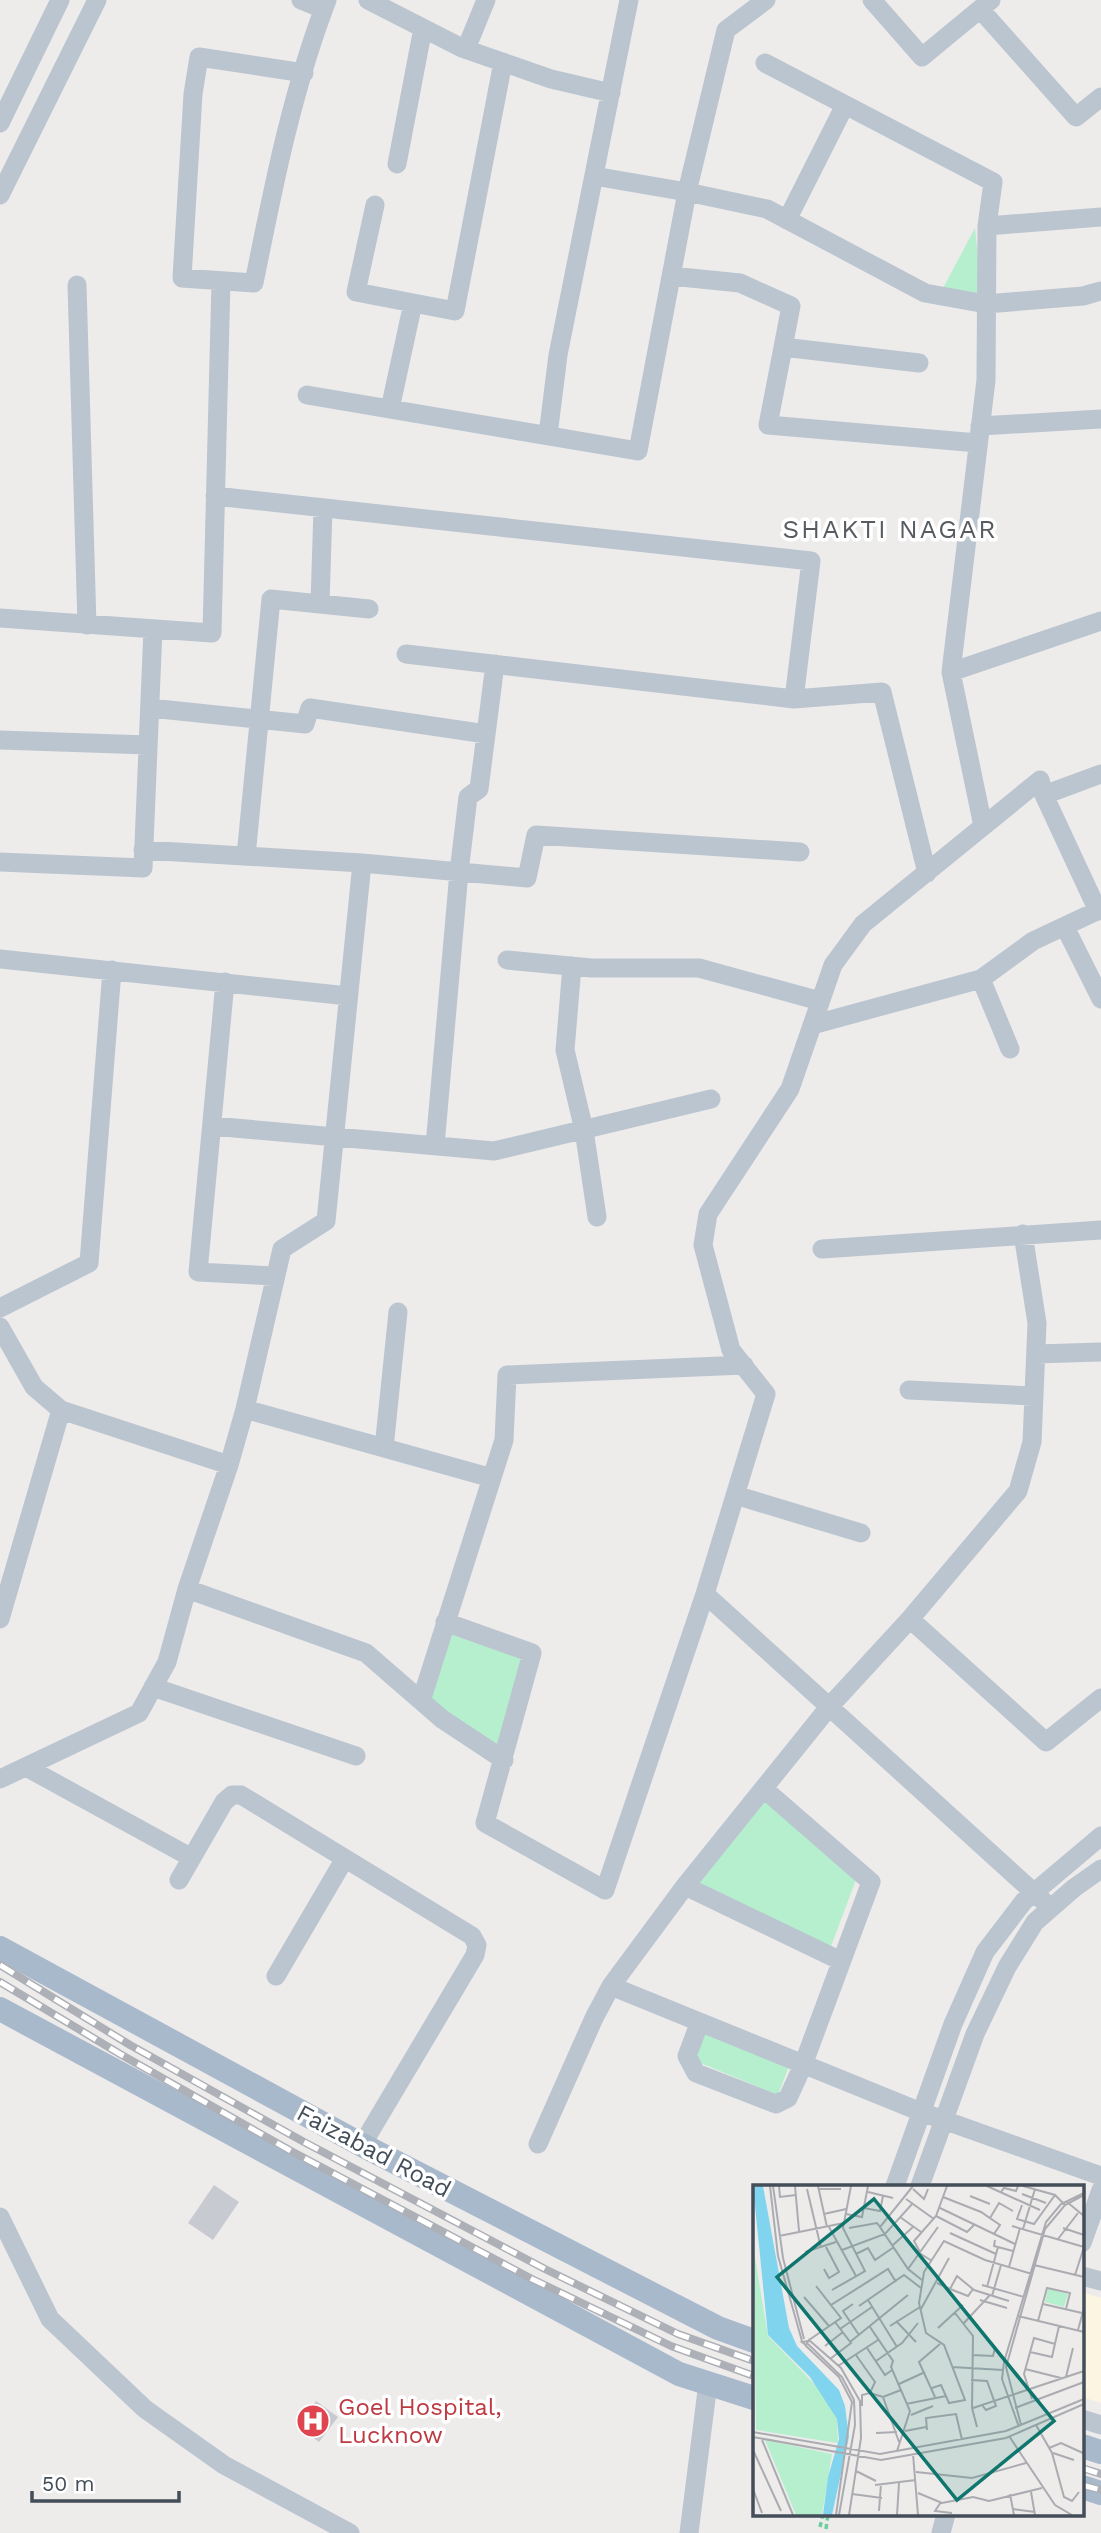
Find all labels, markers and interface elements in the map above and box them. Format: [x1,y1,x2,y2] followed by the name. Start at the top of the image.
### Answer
[782,514,998,544] district label: SHAKTI NAGAR
[292,2099,456,2203] street label: Faizabad Road
[753,2185,1084,2516] inset map
[338,2393,502,2449] place label: Goel Hospital, Lucknow
[294,2402,332,2440] hospital icon: Goel Hospital, Lucknow
[32,2460,178,2504] scale bar
[42,2471,94,2496] text: 50 m

